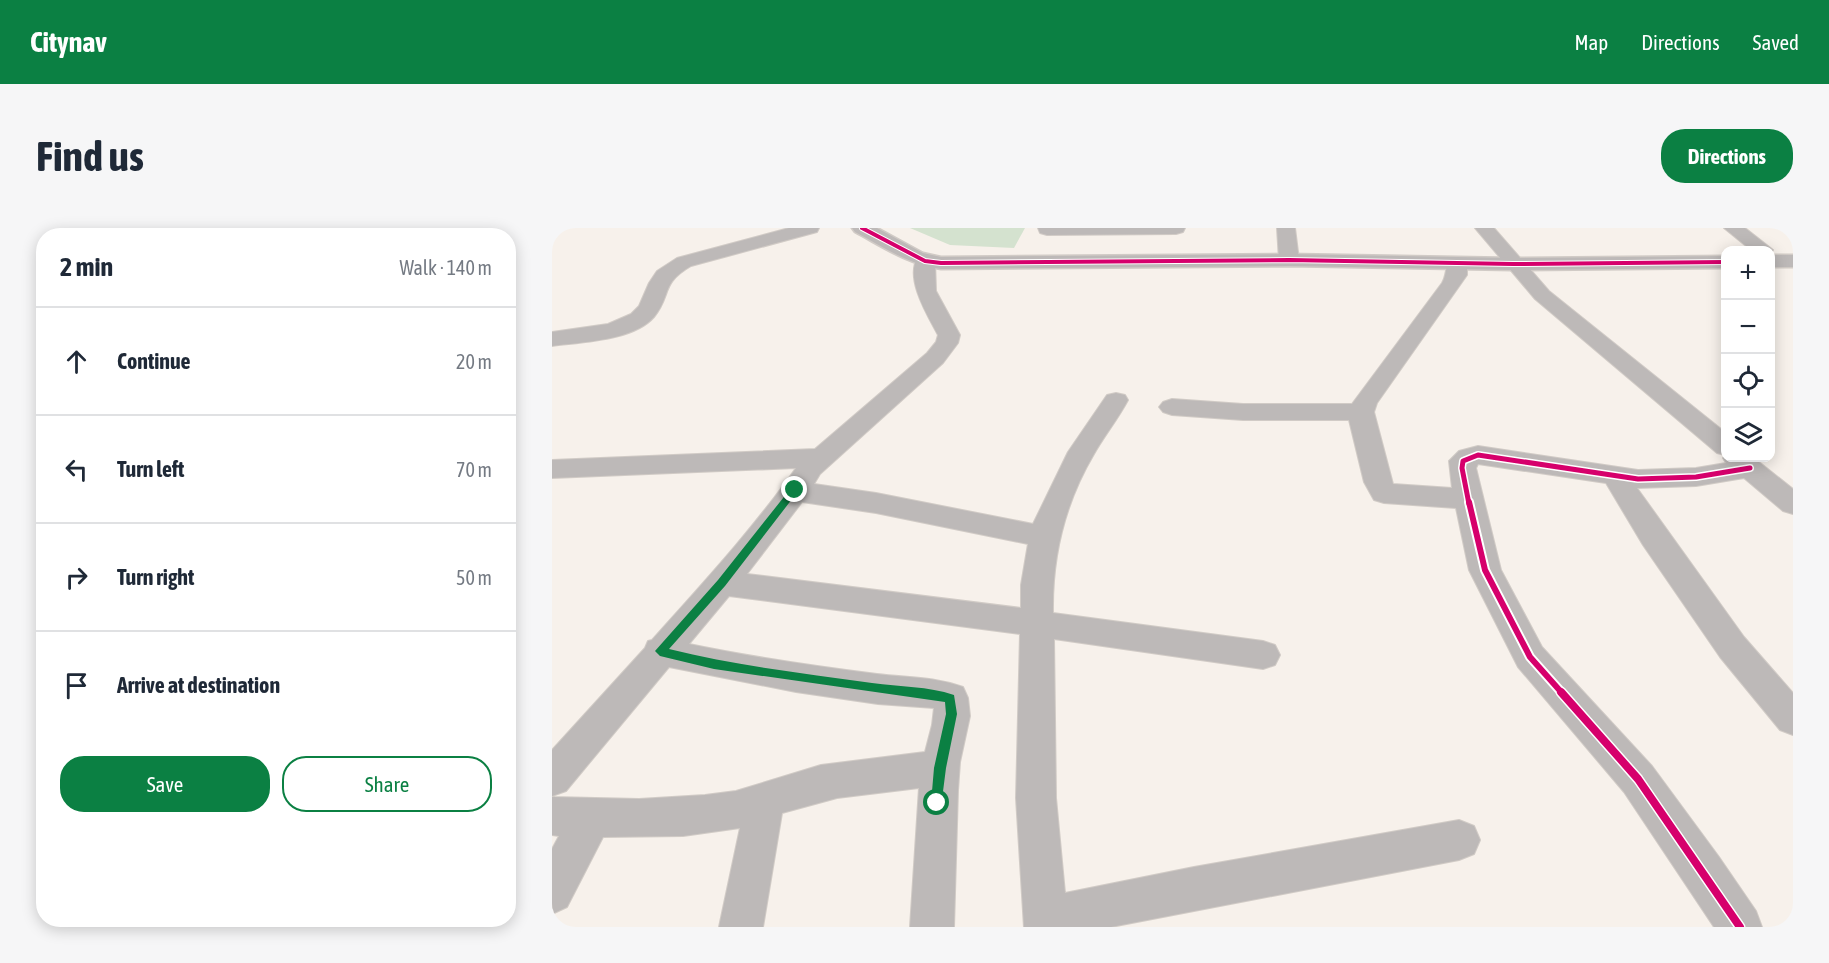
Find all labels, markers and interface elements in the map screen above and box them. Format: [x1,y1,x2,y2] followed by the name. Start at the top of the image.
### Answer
[30,26,107,58] text: Citynav
[1574,30,1608,54] text: Map
[1641,30,1720,54] text: Directions
[1753,30,1799,54] text: Saved
[1661,129,1793,183] button: Directions
[36,132,144,180] text: Find us
[1721,246,1775,462] map controls
[1721,246,1775,300] button: +
[60,252,113,282] text: 2 min
[400,256,492,279] text: Walk · 140 m
[1721,300,1775,354] button: −
[60,345,93,378] icon: ahead
[117,348,191,374] text: Continue
[456,350,492,373] text: 20 m
[1721,354,1775,408] button: locate
[1721,408,1775,462] button: layers
[60,453,93,486] icon: left
[117,456,184,482] text: Turn left
[456,458,492,481] text: 70 m
[781,476,807,502] route end
[60,561,93,594] icon: right
[117,564,194,590] text: Turn right
[456,566,492,589] text: 50 m
[60,669,93,702] icon: arrive
[117,672,280,698] text: Arrive at destination
[60,756,270,812] button: Save
[282,756,492,812] button: Share
[923,789,949,815] route start

